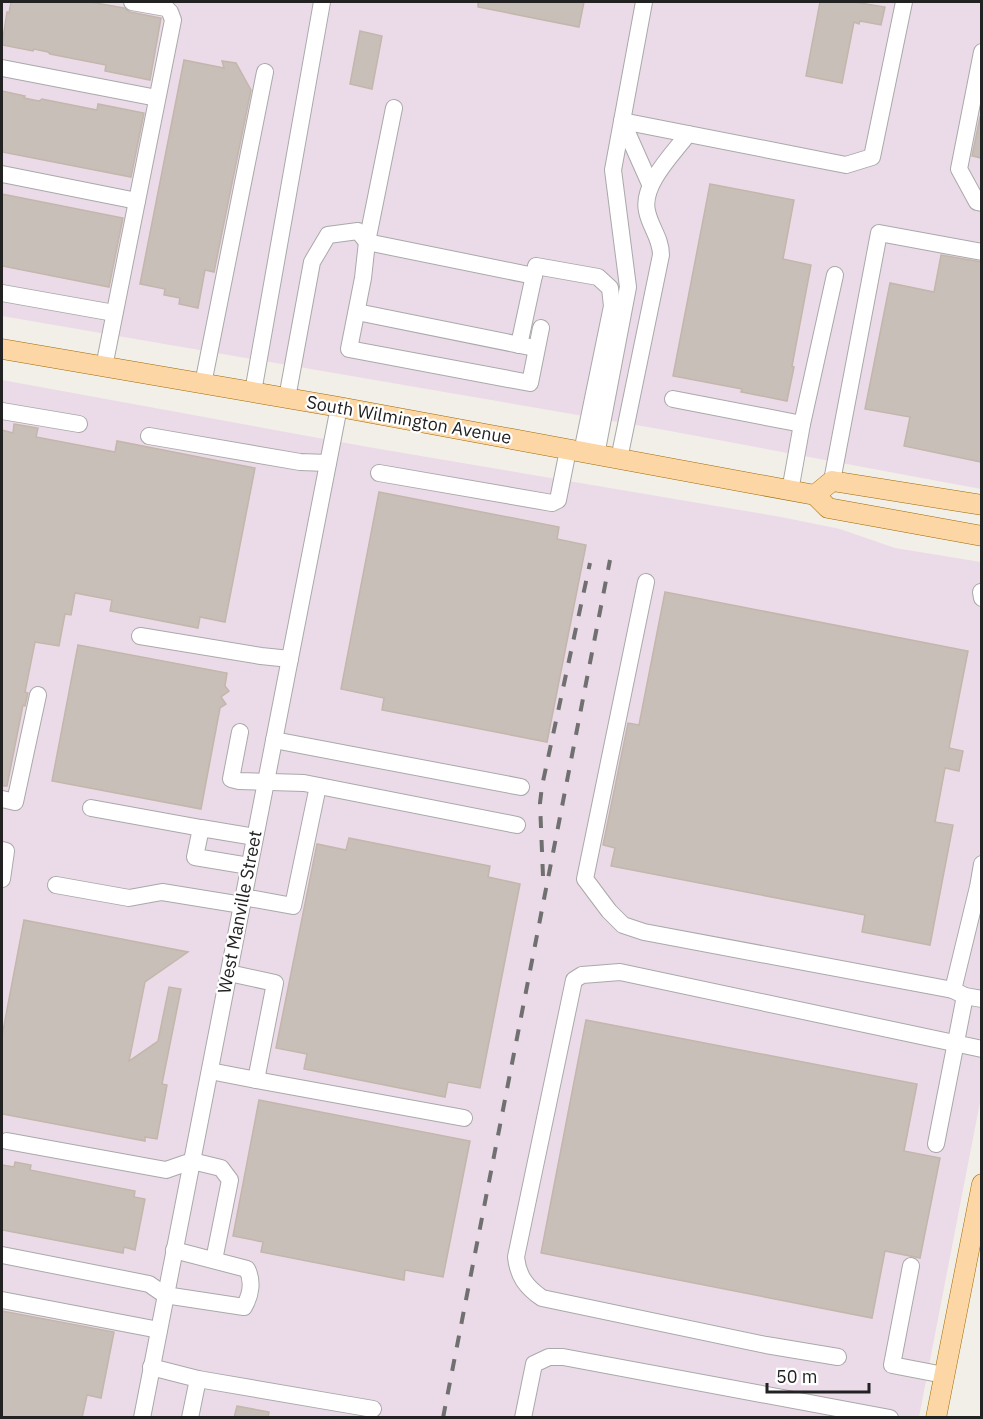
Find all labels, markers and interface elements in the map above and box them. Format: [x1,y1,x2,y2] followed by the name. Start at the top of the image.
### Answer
[305,390,514,449] street label: South Wilmington Avenue
[212,828,267,995] street label: West Manville Street
[767,1356,869,1394] scale bar
[776,1365,818,1388] text: 50 m

